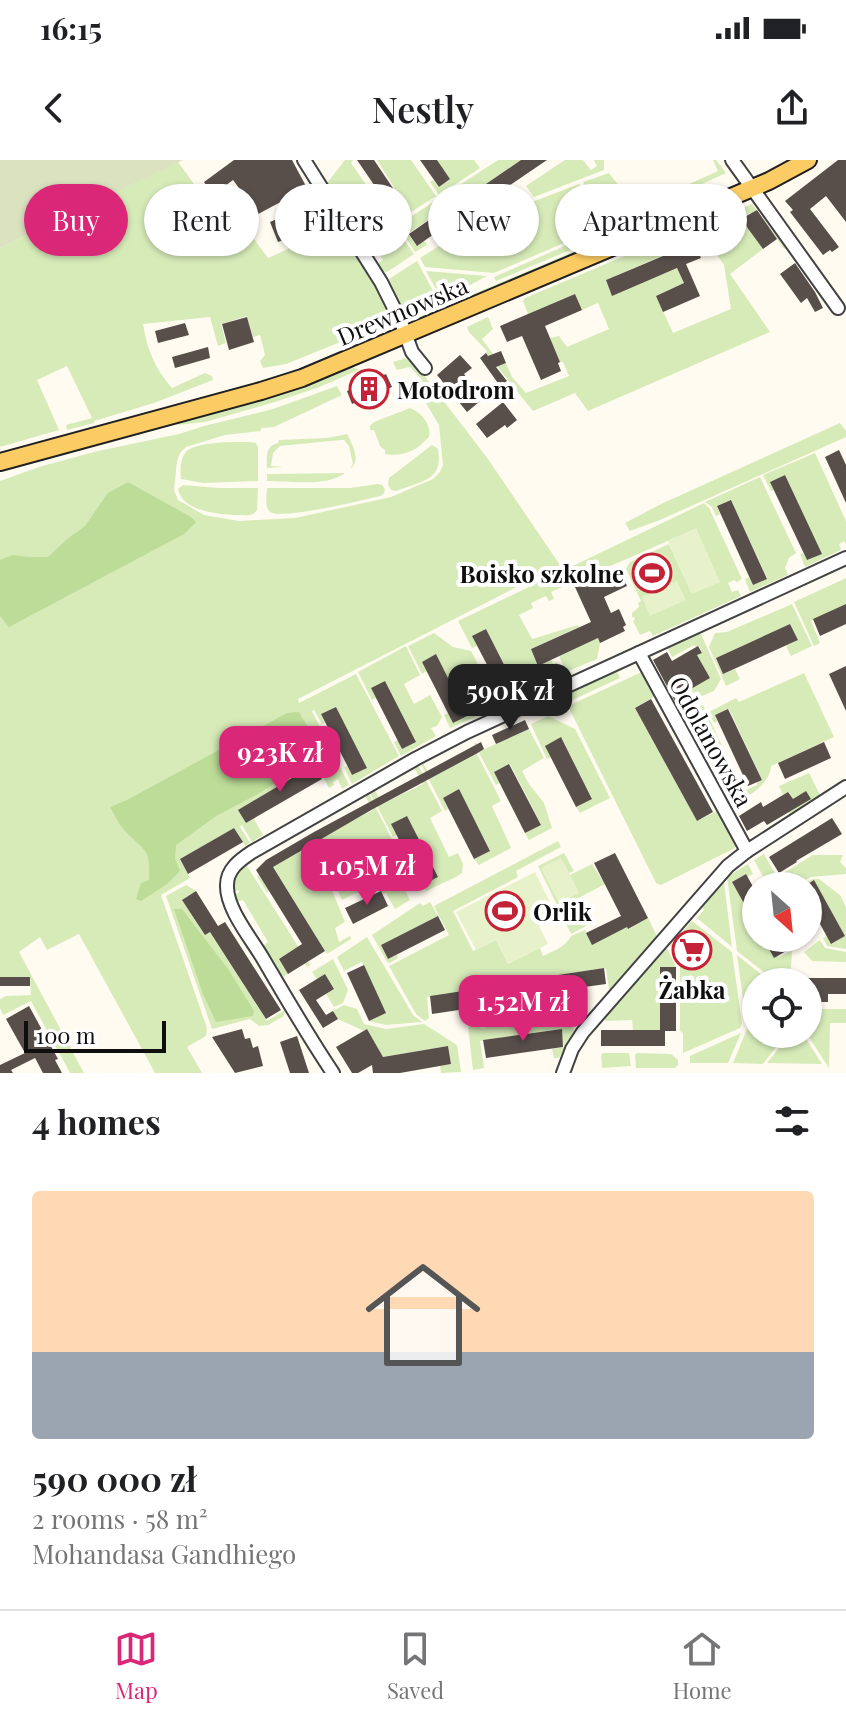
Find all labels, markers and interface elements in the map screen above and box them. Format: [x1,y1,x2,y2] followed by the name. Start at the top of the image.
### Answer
[40,8,102,48] text: 16:15
[372,84,474,132] text: Nestly
[32,86,76,130] icon: back
[770,86,814,130] icon: share
[24,184,128,256] chip: Buy
[144,184,259,256] chip: Rent
[275,184,412,256] chip: Filters
[428,184,539,256] chip: New
[555,184,747,256] chip: Apartment
[332,268,472,352] street label: Drewnowska
[348,368,390,410] building icon: Motodrom
[397,373,515,405] place label: Motodrom
[631,552,673,594] sports icon: Boisko szkolne
[459,557,624,589] place label: Boisko szkolne
[436,664,584,732] pin: 590K zł
[663,670,761,812] street label: Odolanowska
[466,672,554,707] text: 590K zł
[206,726,354,794] pin: 923K zł
[237,734,323,769] text: 923K zł
[284,839,450,907] pin: 1.05M zł
[319,847,415,882] text: 1.05M zł
[742,872,822,952] north arrow
[742,872,822,1048] map controls
[484,890,526,932] sports icon: Orlik
[533,895,593,927] place label: Orlik
[671,929,713,971] supermarket icon: Żabka
[742,968,822,1048] button: locate
[658,973,726,1005] place label: Żabka
[440,975,606,1043] pin: 1.52M zł
[477,983,569,1018] text: 1.52M zł
[24,1017,166,1053] scale bar
[36,1020,96,1050] text: 100 m
[32,1098,161,1144] text: 4 homes
[770,1099,814,1143] icon: filters
[351,1243,495,1387] icon: home
[32,1455,197,1501] text: 590 000 zł
[32,1501,208,1536] text: 2 rooms · 58 m²
[32,1536,296,1571] text: Mohandasa Gandhiego
[114,1627,158,1705] tab: Map
[387,1627,444,1705] tab: Saved
[673,1627,732,1705] tab: Home

